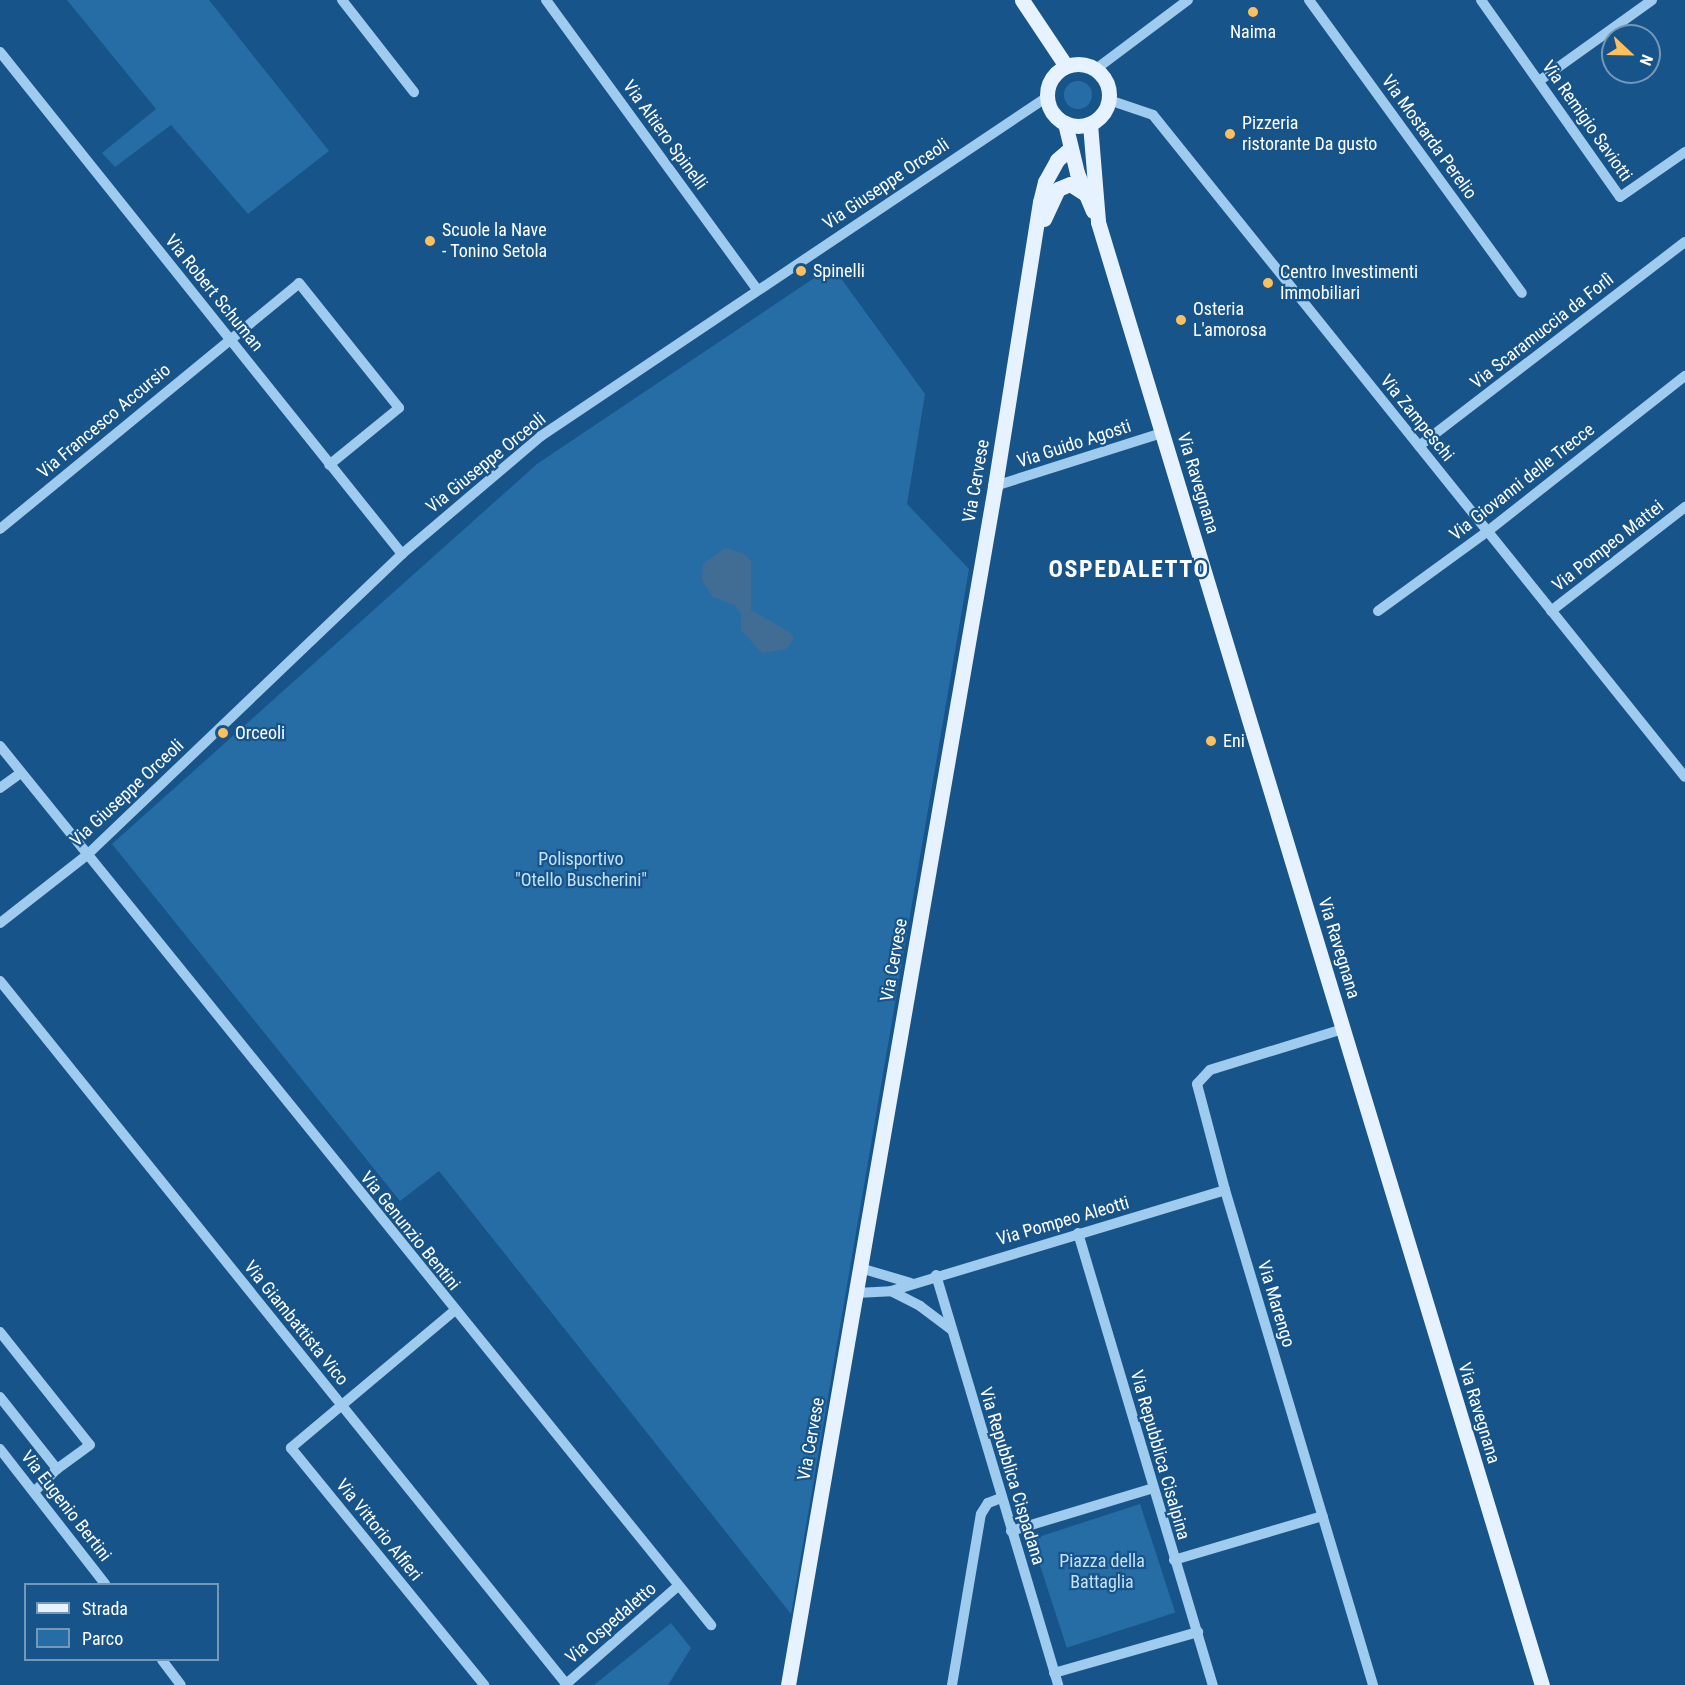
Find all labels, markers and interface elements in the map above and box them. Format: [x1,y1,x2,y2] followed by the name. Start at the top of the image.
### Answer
[1246,5,1260,19] marker: Naima
[1230,21,1276,43] place label: Naima
[1601,24,1661,84] north arrow
[1636,52,1657,68] text: N
[1537,57,1637,185] street label: Via Remigio Saviotti
[1377,71,1481,203] street label: Via Mostarda Perelio
[618,76,712,194] street label: Via Altiero Spinelli
[1242,113,1377,156] place label: Pizzeria ristorante Da gusto
[1223,127,1237,141] marker: Pizzeria ristorante Da gusto
[819,134,953,234] street label: Via Giuseppe Orceoli
[442,220,548,262] place label: Scuole la Nave - Tonino Setola
[160,230,268,356] street label: Via Robert Schuman
[423,234,437,248] marker: Scuole la Nave - Tonino Setola
[813,260,865,282] place label: Spinelli
[1280,262,1418,304] place label: Centro Investimenti Immobiliari
[794,264,808,278] marker: Spinelli
[1466,268,1618,394] street label: Via Scaramuccia da Forlì
[1261,276,1275,290] marker: Centro Investimenti Immobiliari
[1193,299,1267,342] place label: Osteria L'amorosa
[1174,313,1188,327] marker: Osteria L'amorosa
[33,359,175,483] street label: Via Francesco Accursio
[1375,370,1459,466] street label: Via Zampeschi
[422,408,550,518] street label: Via Giuseppe Orceoli
[1014,415,1134,473] street label: Via Guido Agosti
[1445,419,1599,545] street label: Via Giovanni delle Trecce
[1172,430,1224,536] street label: Via Ravegnana
[958,438,994,524] street label: Via Cervese
[1548,496,1668,596] street label: Via Pompeo Mattei
[1049,556,1209,584] district label: OSPEDALETTO
[235,722,285,744] place label: Orceoli
[216,726,230,740] marker: Orceoli
[1223,730,1245,752] place label: Eni
[1204,734,1218,748] marker: Eni
[66,735,188,851] street label: Via Giuseppe Orceoli
[515,849,647,892] park label: Polisportivo "Otello Buscherini"
[1313,895,1365,1001] street label: Via Ravegnana
[876,917,912,1003] street label: Via Cervese
[355,1167,465,1295] street label: Via Genunzio Bentini
[994,1192,1132,1250] street label: Via Pompeo Aleotti
[239,1256,353,1390] street label: Via Giambattista Vico
[1253,1258,1299,1350] street label: Via Marengo
[1453,1360,1505,1466] street label: Via Ravegnana
[1125,1368,1195,1542] street label: Via Repubblica Cisalpina
[975,1385,1049,1567] street label: Via Repubblica Cispadana
[793,1396,829,1482] street label: Via Cervese
[16,1446,116,1566] street label: Via Eugenio Bertini
[331,1475,427,1585] street label: Via Vittorio Alfieri
[1059,1551,1145,1594] park label: Piazza della Battaglia
[561,1578,661,1668] street label: Via Ospedaletto
[24,1583,219,1661] legend
[82,1598,128,1619] text: Strada
[82,1628,123,1649] text: Parco

